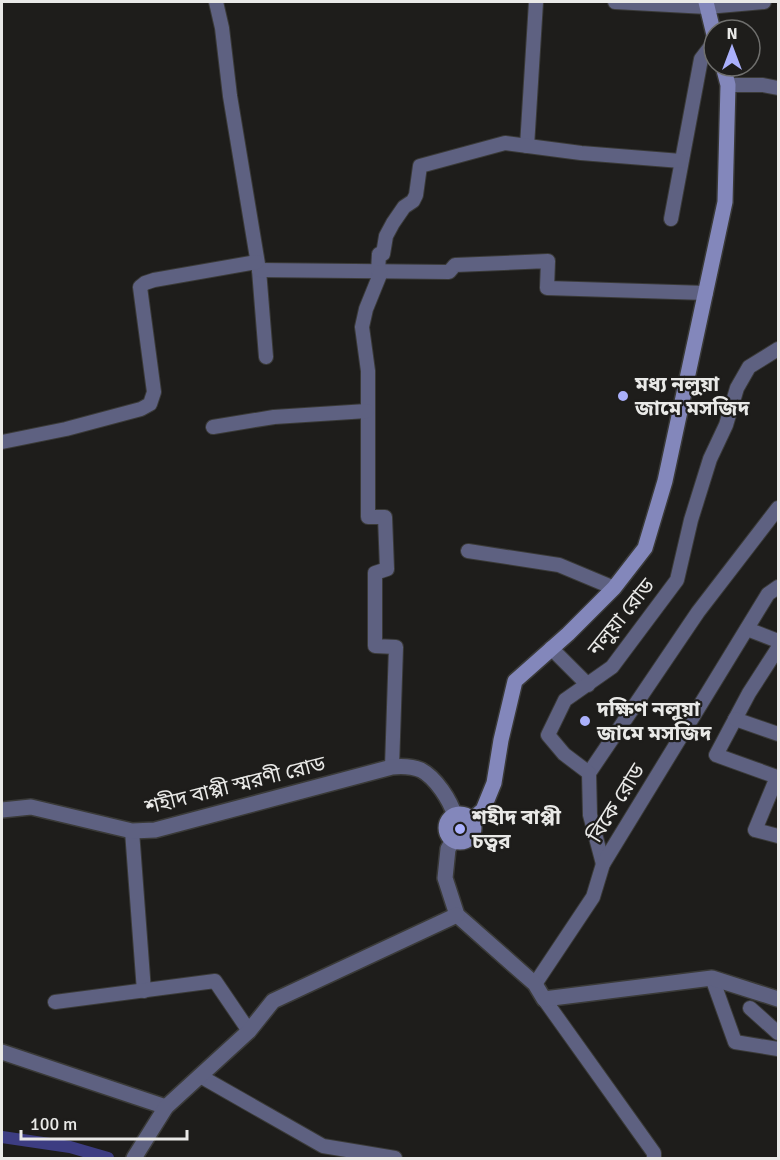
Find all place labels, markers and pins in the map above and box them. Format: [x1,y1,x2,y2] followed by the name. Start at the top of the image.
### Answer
[634,371,751,421] place label: মধ্য নলুয়া জামে মসজিদ
[616,389,630,403] marker: মধ্য নলুয়া জামে মসজিদ
[596,696,713,746] place label: দক্ষিণ নলুয়া জামে মসজিদ
[578,714,592,728] marker: দক্ষিণ নলুয়া জামে মসজিদ
[471,804,562,854] place label: শহীদ বাপ্পী চত্বর
[453,822,467,836] marker: শহীদ বাপ্পী চত্বর

